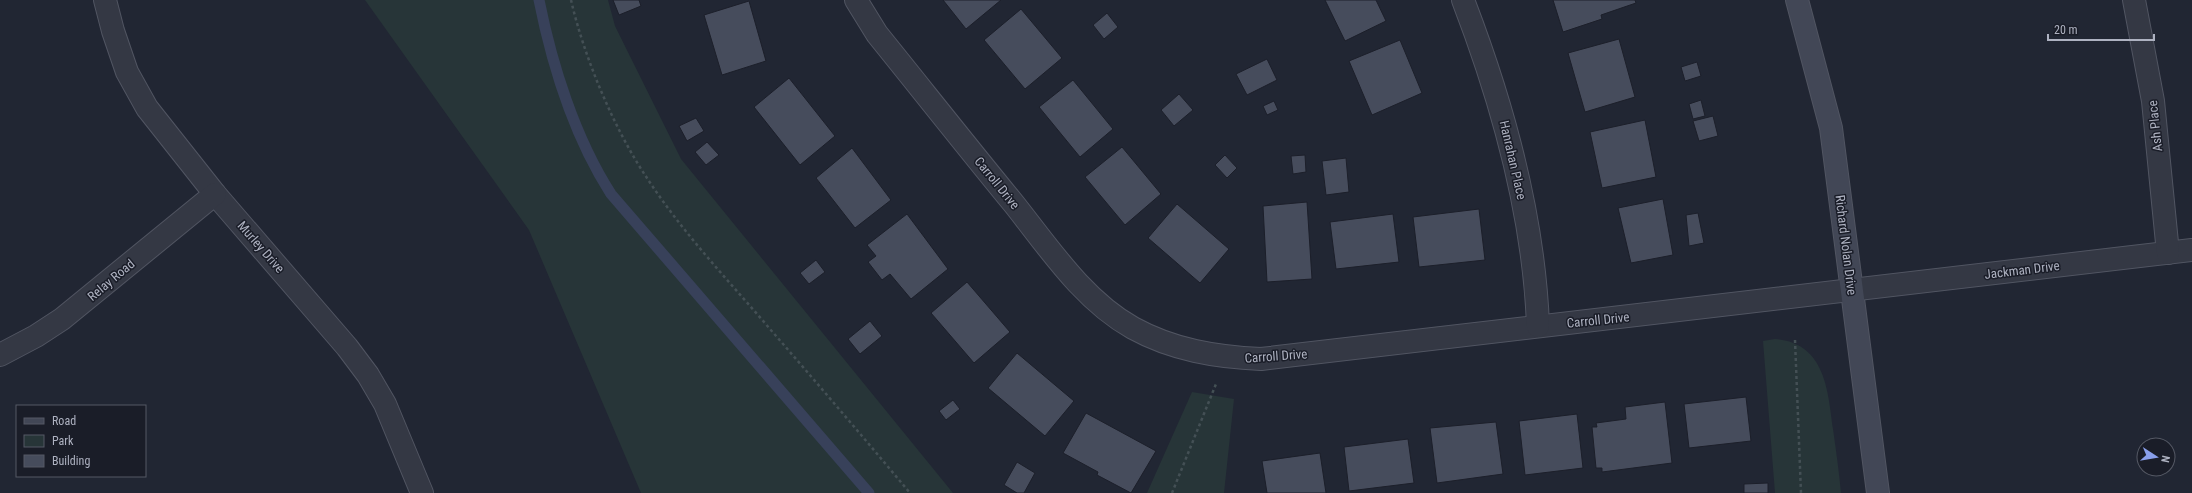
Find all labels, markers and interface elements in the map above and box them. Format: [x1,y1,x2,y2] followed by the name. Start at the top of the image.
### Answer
[2048,16,2154,42] scale bar
[2054,23,2078,37] text: 20 m
[2145,100,2165,152] street label: Ash Place
[1497,119,1529,201] street label: Hanrahan Place
[971,154,1023,212] street label: Carroll Drive
[1832,194,1860,296] street label: Richard Nolan Drive
[235,218,287,276] street label: Murley Drive
[84,256,138,304] street label: Relay Road
[1984,258,2060,282] street label: Jackman Drive
[1566,309,1630,331] street label: Carroll Drive
[1244,346,1308,366] street label: Carroll Drive
[16,405,146,477] legend
[52,414,76,428] text: Road
[52,434,74,448] text: Park
[2136,437,2176,477] north arrow
[52,454,90,468] text: Building
[2158,454,2172,464] text: N

